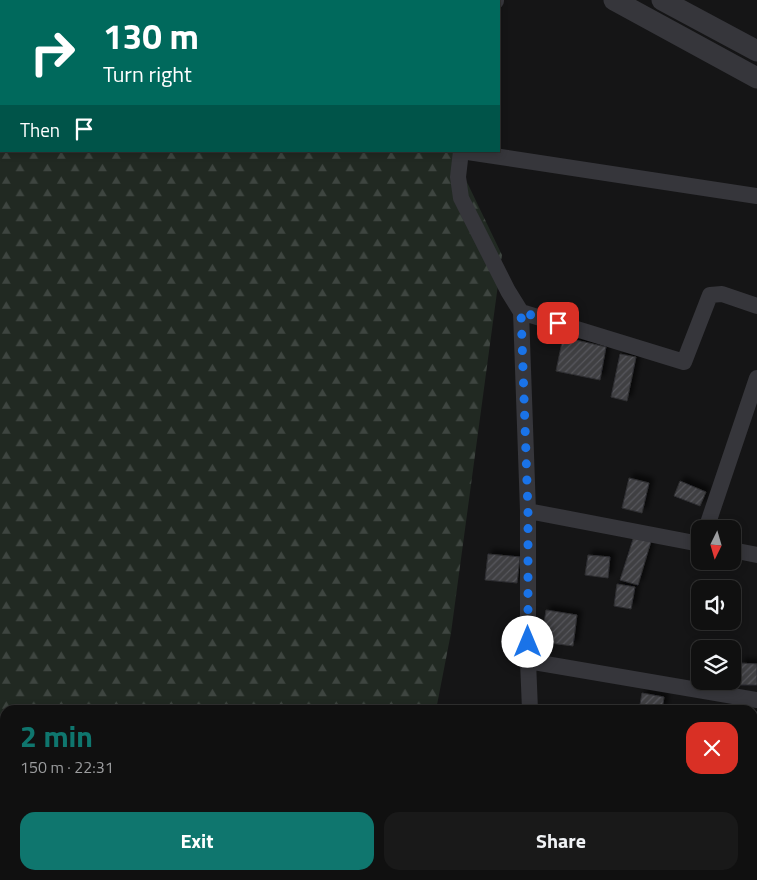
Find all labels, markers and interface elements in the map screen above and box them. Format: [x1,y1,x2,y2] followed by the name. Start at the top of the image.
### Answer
[103,9,199,63] text: 130 m
[20,20,85,85] icon: right
[103,57,192,91] text: Turn right
[20,115,60,144] text: Then
[70,115,98,143] icon: arrive
[537,302,579,344] pin
[544,309,572,337] icon: arrive
[691,520,741,570] north arrow
[691,520,741,690] map controls
[691,580,741,630] button: sound
[501,615,553,667] position arrow
[691,640,741,690] button: layers
[20,713,93,759] text: 2 min
[686,722,738,774] button: close
[20,755,114,779] text: 150 m · 22:31
[20,812,374,870] button: Exit
[384,812,738,870] button: Share

